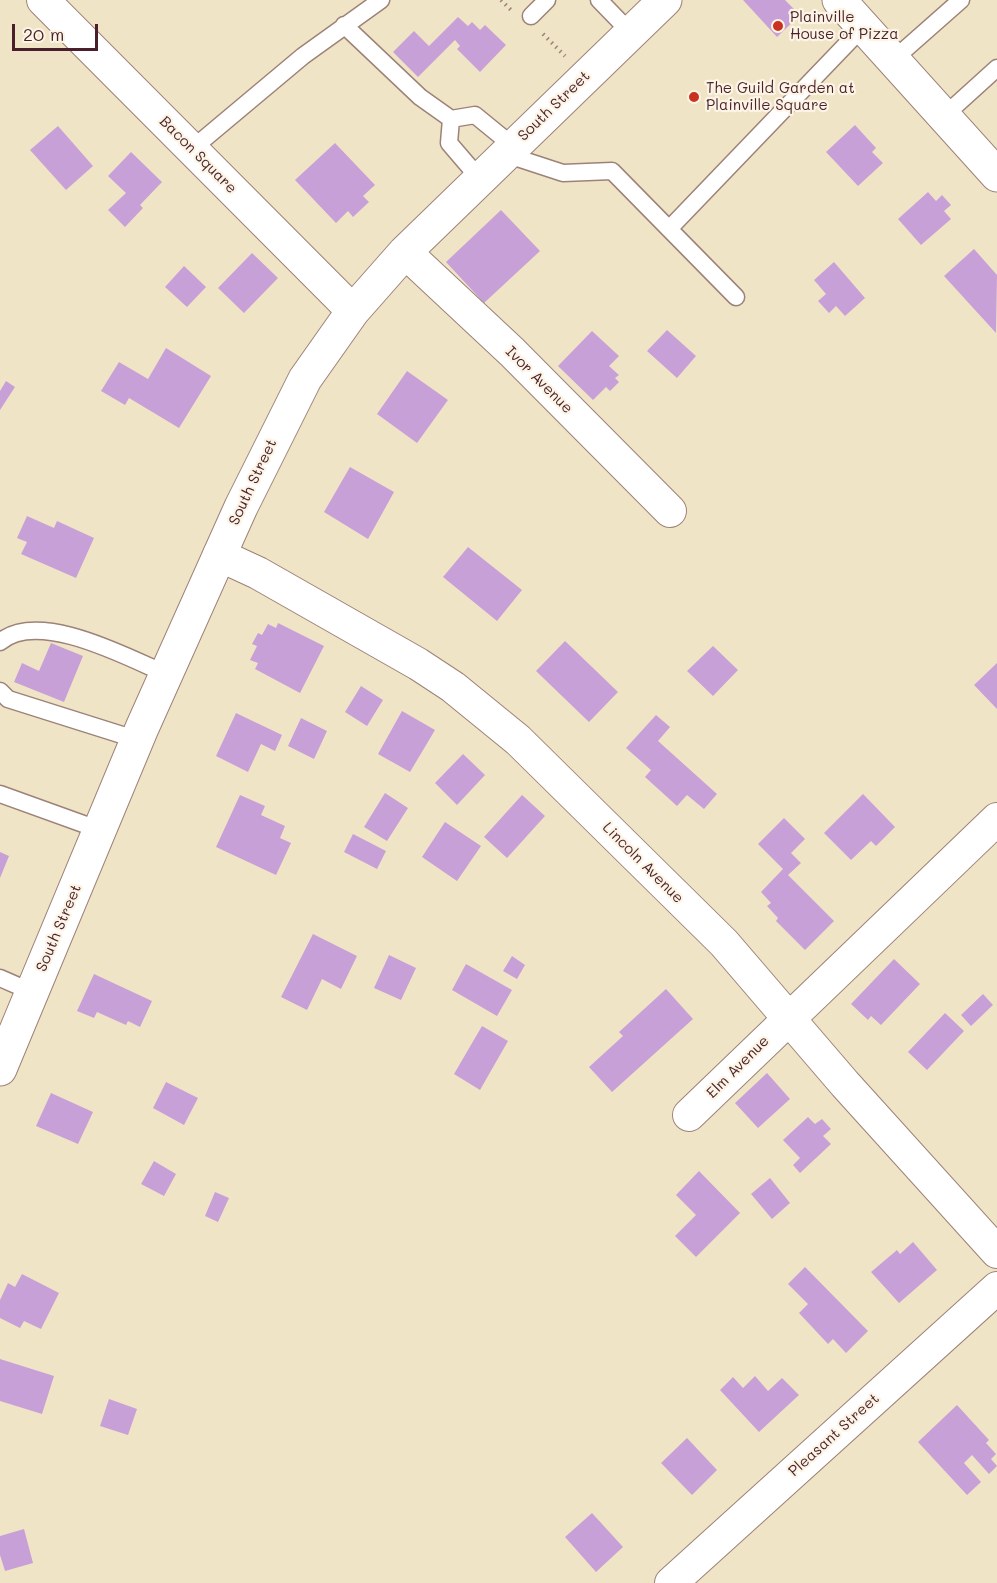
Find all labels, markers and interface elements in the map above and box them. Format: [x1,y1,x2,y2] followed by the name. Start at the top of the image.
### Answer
[790,8,898,43] place label: Plainville House of Pizza
[15,12,100,50] scale bar
[771,19,785,33] marker: Plainville House of Pizza
[23,22,64,46] text: 20 m
[514,67,594,145] street label: South Street
[706,79,855,114] place label: The Guild Garden at Plainville Square
[687,90,701,104] marker: The Guild Garden at Plainville Square
[156,113,240,197] street label: Bacon Square
[502,343,576,417] street label: Ivor Avenue
[225,436,281,528] street label: South Street
[599,819,687,907] street label: Lincoln Avenue
[33,882,85,974] street label: South Street
[703,1032,773,1102] street label: Elm Avenue
[785,1390,883,1480] street label: Pleasant Street

